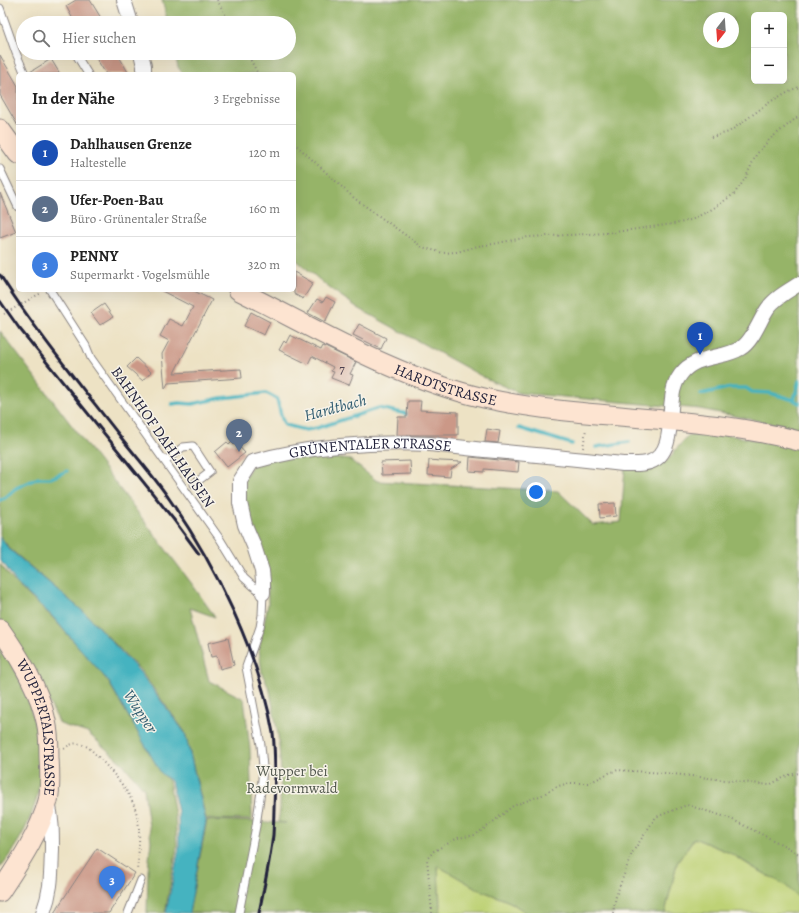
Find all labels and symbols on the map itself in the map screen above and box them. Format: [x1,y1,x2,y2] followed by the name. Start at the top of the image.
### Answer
[703,12,739,48] north arrow
[687,322,713,355] pin: 1
[391,359,499,410] street label: HARDTSTRASSE
[339,360,345,377] house number: 7
[107,363,219,512] street label: BAHNHOF DAHLHAUSEN
[302,389,369,427] water label: Hardtbach
[226,419,252,452] pin: 2
[287,433,453,463] street label: GRÜNENTALER STRASSE
[526,482,546,502] your location
[11,654,60,797] street label: WUPPERTALSTRASSE
[118,686,163,738] water label: Wupper
[246,761,339,798] park label: Wupper bei Radevormwald
[99,866,125,899] pin: 3

